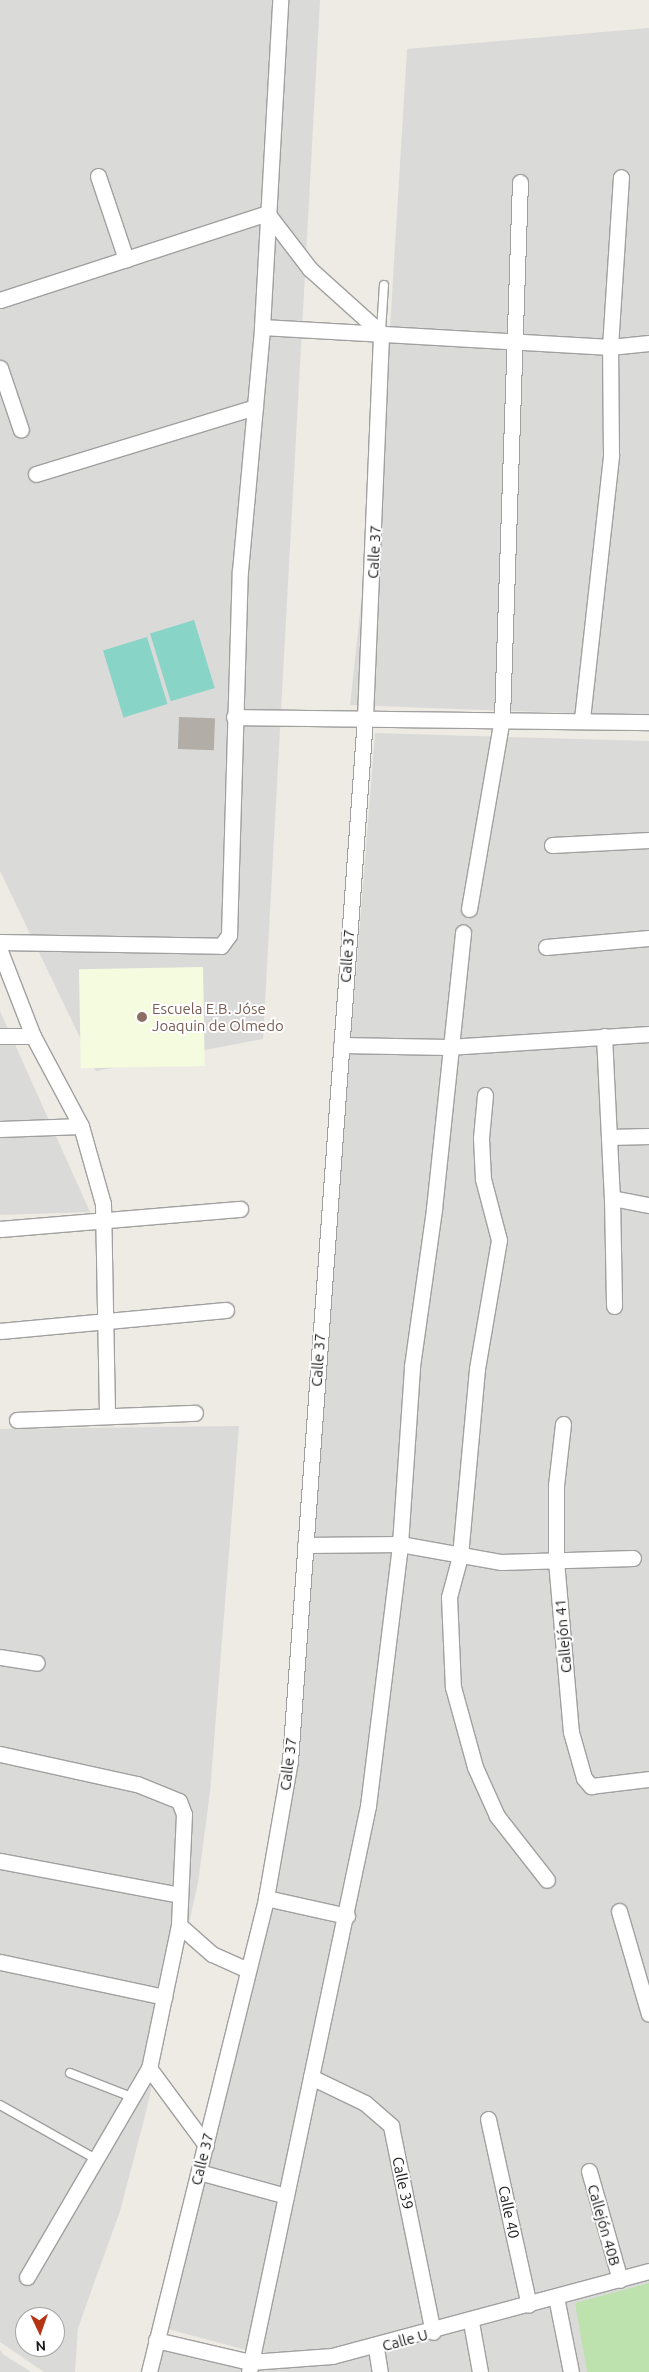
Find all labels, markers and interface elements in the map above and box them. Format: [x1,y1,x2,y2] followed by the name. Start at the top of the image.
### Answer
[364,525,384,579] street label: Calle 37
[336,929,358,983] street label: Calle 37
[152,999,284,1034] place label: Escuela E.B. Jóse Joaquin de Olmedo
[136,1011,148,1023] marker: Escuela E.B. Jóse Joaquin de Olmedo
[307,1333,329,1387] street label: Calle 37
[551,1598,575,1674] street label: Callejón 41
[276,1736,300,1792] street label: Calle 37
[187,2131,217,2187] street label: Calle 37
[389,2155,417,2211] street label: Calle 39
[584,2182,624,2268] street label: Callejón 40B
[495,2184,523,2240] street label: Calle 40
[15,2307,65,2357] north arrow
[380,2325,430,2355] street label: Calle U
[35,2338,46,2354] text: N

